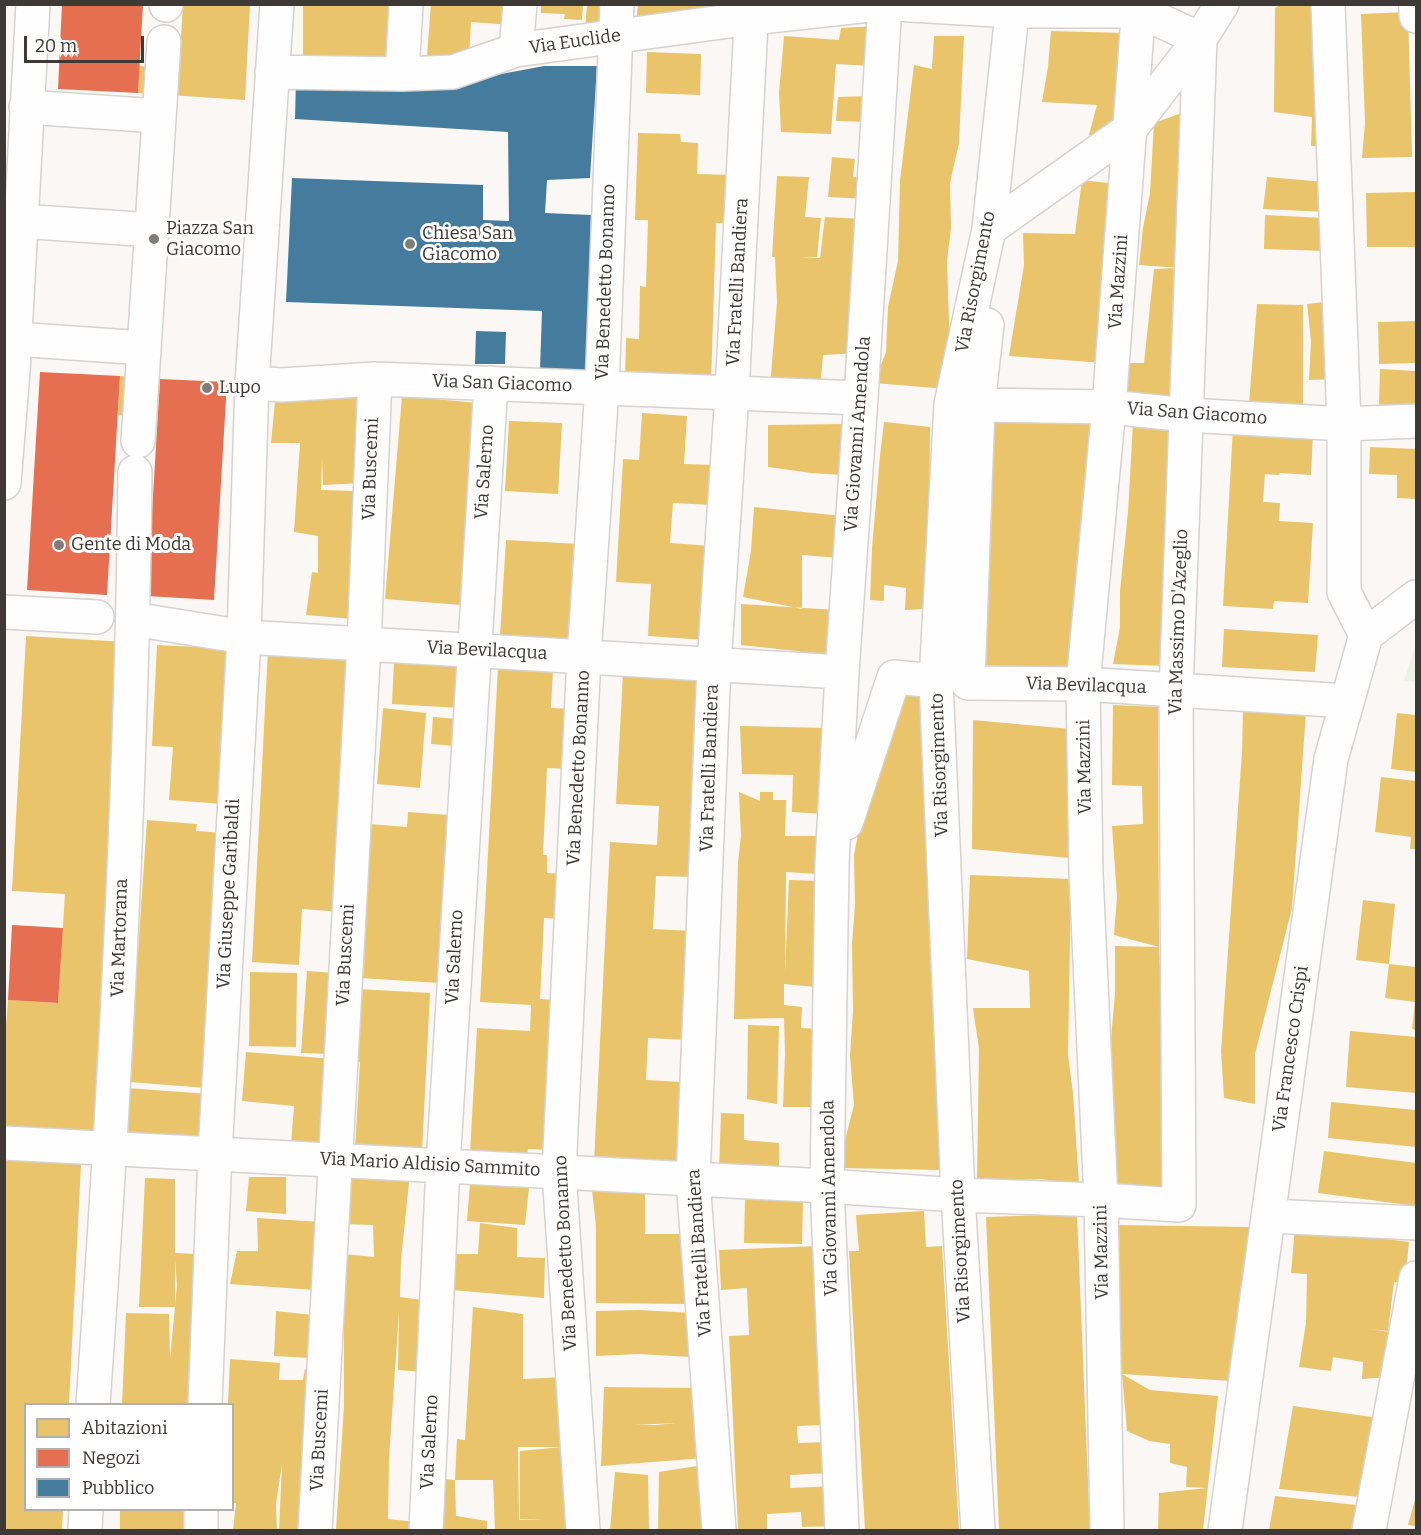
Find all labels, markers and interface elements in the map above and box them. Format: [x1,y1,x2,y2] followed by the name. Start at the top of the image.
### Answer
[27,24,147,62] scale bar
[528,25,622,59] street label: Via Euclide
[35,35,77,57] text: 20 m
[592,184,620,380] street label: Via Benedetto Bonanno
[723,197,753,367] street label: Via Fratelli Bandiera
[952,209,1000,355] street label: Via Risorgimento
[166,218,254,260] place label: Piazza San Giacomo
[422,223,513,266] place label: Chiesa San Giacomo
[147,232,161,246] marker: Piazza San Giacomo
[1105,234,1133,330] street label: Via Mazzini
[403,237,417,251] marker: Chiesa San Giacomo
[840,335,876,533] street label: Via Giovanni Amendola
[431,371,573,397] street label: Via San Giacomo
[219,377,261,399] place label: Lupo
[200,381,214,395] marker: Lupo
[1126,398,1268,430] street label: Via San Giacomo
[358,417,384,521] street label: Via Buscemi
[471,424,499,520] street label: Via Salerno
[1165,529,1193,715] street label: Via Massimo D'Azeglio
[71,534,191,556] place label: Gente di Moda
[52,538,66,552] marker: Gente di Moda
[426,637,548,665] street label: Via Bevilacqua
[563,670,595,866] street label: Via Benedetto Bonanno
[1025,673,1147,699] street label: Via Bevilacqua
[696,684,724,852] street label: Via Fratelli Bandiera
[927,693,953,837] street label: Via Risorgimento
[1073,719,1097,815] street label: Via Mazzini
[213,798,245,990] street label: Via Giuseppe Garibaldi
[107,878,133,998] street label: Via Martorana
[333,903,359,1007] street label: Via Buscemi
[442,909,468,1005] street label: Via Salerno
[1269,964,1313,1134] street label: Via Francesco Crispi
[817,1100,843,1296] street label: Via Giovanni Amendola
[319,1148,541,1182] street label: Via Mario Aldisio Sammito
[550,1155,582,1351] street label: Via Benedetto Bonanno
[683,1168,717,1338] street label: Via Fratelli Bandiera
[946,1179,976,1323] street label: Via Risorgimento
[1090,1204,1114,1300] street label: Via Mazzini
[307,1388,333,1492] street label: Via Buscemi
[417,1394,443,1490] street label: Via Salerno
[24,1403,234,1511] legend
[82,1417,168,1439] text: Abitazioni
[82,1447,140,1469] text: Negozi
[82,1477,154,1499] text: Pubblico

